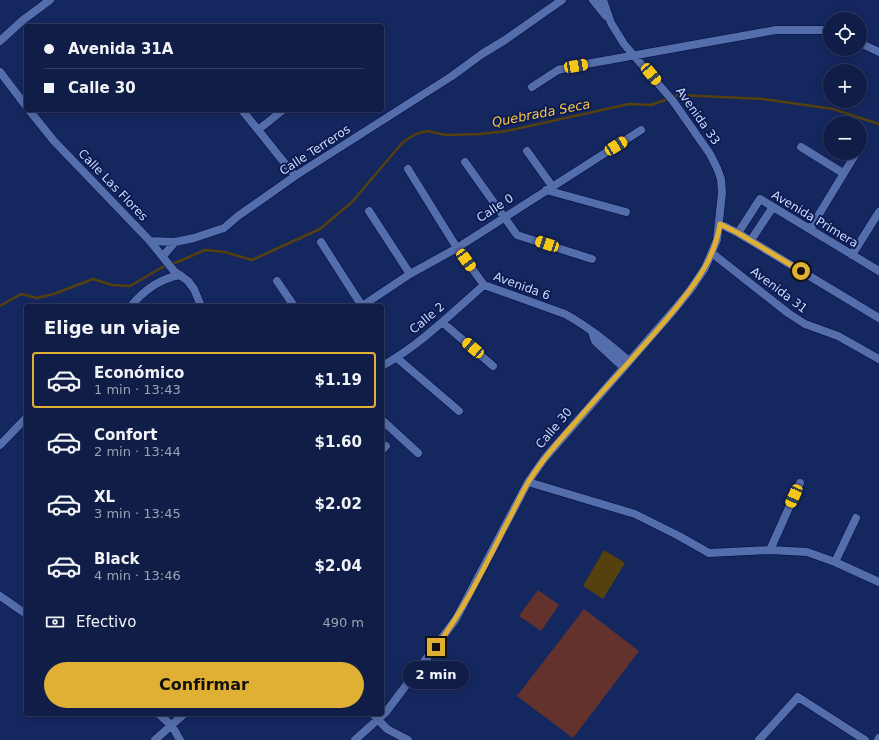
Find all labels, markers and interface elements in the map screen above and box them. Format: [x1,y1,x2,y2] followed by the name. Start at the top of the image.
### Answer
[823,12,867,160] map controls
[823,12,867,56] button: locate
[68,40,173,58] text: Avenida 31A
[563,58,589,74] car
[639,61,663,87] car
[823,64,867,108] button: +
[68,79,136,97] text: Calle 30
[673,85,723,147] street label: Avenida 33
[491,96,591,130] water label: Quebrada Seca
[823,116,867,160] button: −
[277,122,353,178] street label: Calle Terreros
[603,135,629,157] car
[75,146,151,224] street label: Calle Las Flores
[769,188,861,250] street label: Avenida Primera
[474,191,516,225] street label: Calle 0
[534,235,560,253] car
[454,247,478,273] car
[792,262,810,280] route start
[748,264,810,316] street label: Avenida 31
[492,269,552,303] street label: Avenida 6
[407,299,447,337] street label: Calle 2
[44,317,180,338] text: Elige un viaje
[460,336,486,360] car
[46,362,82,398] icon: car
[94,364,184,382] text: Económico
[315,371,362,389] text: $1.19
[94,382,181,397] text: 1 min · 13:43
[533,405,575,451] street label: Calle 30
[46,424,82,460] icon: car
[94,426,157,444] text: Confort
[315,433,362,451] text: $1.60
[94,444,181,459] text: 2 min · 13:44
[784,483,804,509] car
[46,486,82,522] icon: car
[94,488,115,506] text: XL
[315,495,362,513] text: $2.02
[94,506,181,521] text: 3 min · 13:45
[46,548,82,584] icon: car
[94,550,140,568] text: Black
[315,557,362,575] text: $2.04
[94,568,181,583] text: 4 min · 13:46
[44,611,66,633] icon: cash
[76,613,136,631] text: Efectivo
[322,615,364,630] text: 490 m
[427,638,445,656] route end
[403,661,469,689] callout: 2 min
[44,662,364,708] button: Confirmar
[416,667,456,682] text: 2 min

